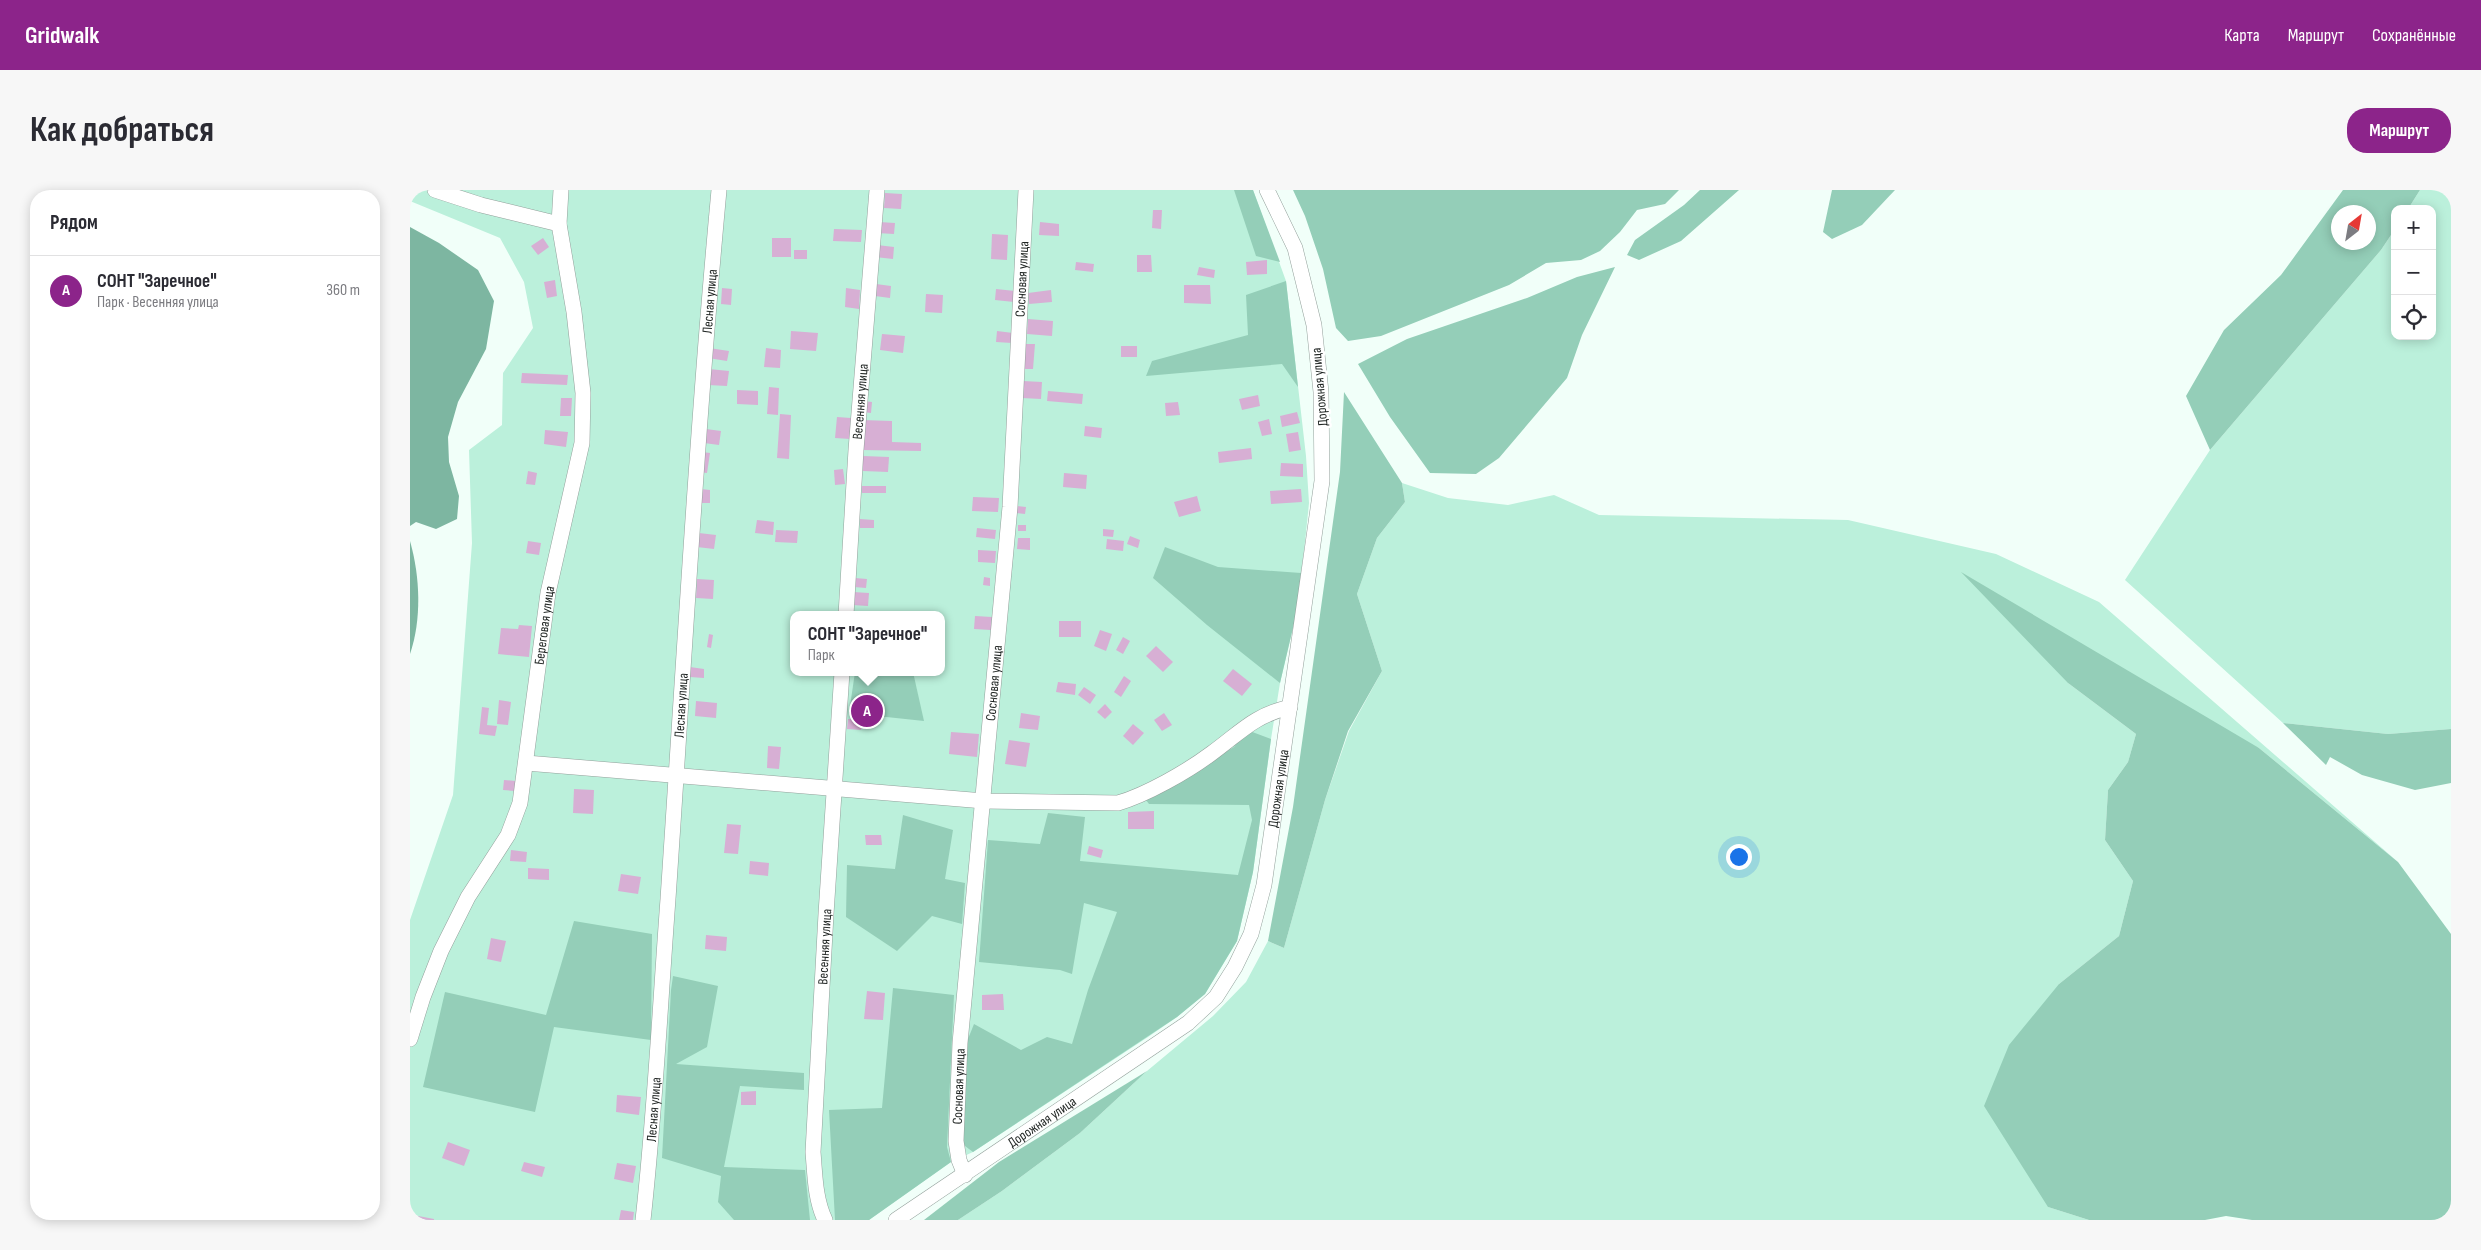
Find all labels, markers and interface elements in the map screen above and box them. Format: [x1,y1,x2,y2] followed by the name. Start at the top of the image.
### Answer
[25,21,99,50] text: Gridwalk
[2224,25,2260,46] text: Карта
[2288,25,2344,46] text: Маршрут
[2372,25,2456,46] text: Сохранённые
[2347,108,2451,153] button: Маршрут
[30,109,214,152] text: Как добраться
[2331,205,2376,250] north arrow
[2391,205,2436,340] map controls
[2391,205,2436,250] button: +
[50,210,98,235] text: Рядом
[1012,241,1032,317] street label: Сосновая улица
[2391,250,2436,295] button: −
[699,268,721,334] street label: Лесная улица
[97,270,217,293] text: СОНТ "Заречное"
[62,281,70,300] text: A
[326,281,360,300] text: 360 m
[97,293,219,312] text: Парк · Весенняя улица
[2391,295,2436,340] button: locate
[1308,347,1331,427] street label: Дорожная улица
[849,363,872,440] street label: Весенняя улица
[531,584,558,666] street label: Береговая улица
[790,611,945,676] popup
[808,623,927,646] text: СОНТ "Заречное"
[982,645,1006,722] street label: Сосновая улица
[808,646,835,665] text: Парк
[671,673,692,738] street label: Лесная улица
[851,692,883,730] pin: A
[1264,748,1292,828] street label: Дорожная улица
[1726,844,1752,870] your location
[814,908,835,985] street label: Весенняя улица
[949,1048,969,1125] street label: Сосновая улица
[643,1077,665,1143] street label: Лесная улица
[1005,1093,1079,1151] street label: Дорожная улица

